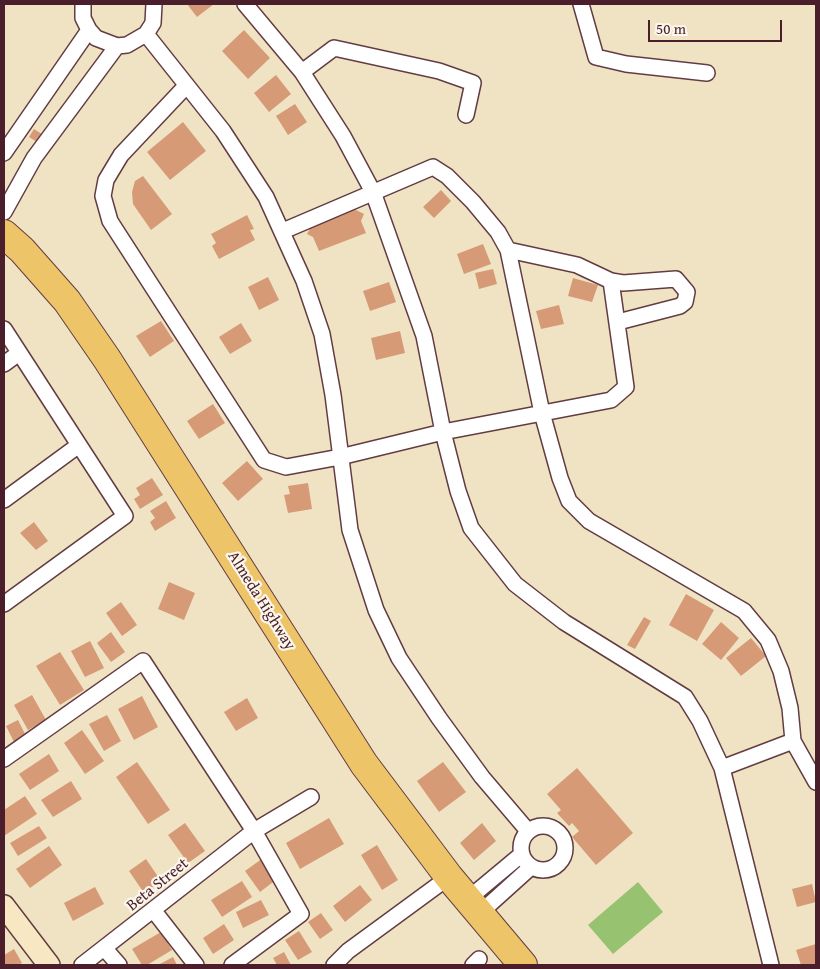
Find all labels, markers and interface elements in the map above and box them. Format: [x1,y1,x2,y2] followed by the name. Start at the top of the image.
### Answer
[650,10,784,42] scale bar
[656,18,686,39] text: 50 m
[223,548,299,654] street label: Almeda Highway
[123,854,193,916] street label: Beta Street

